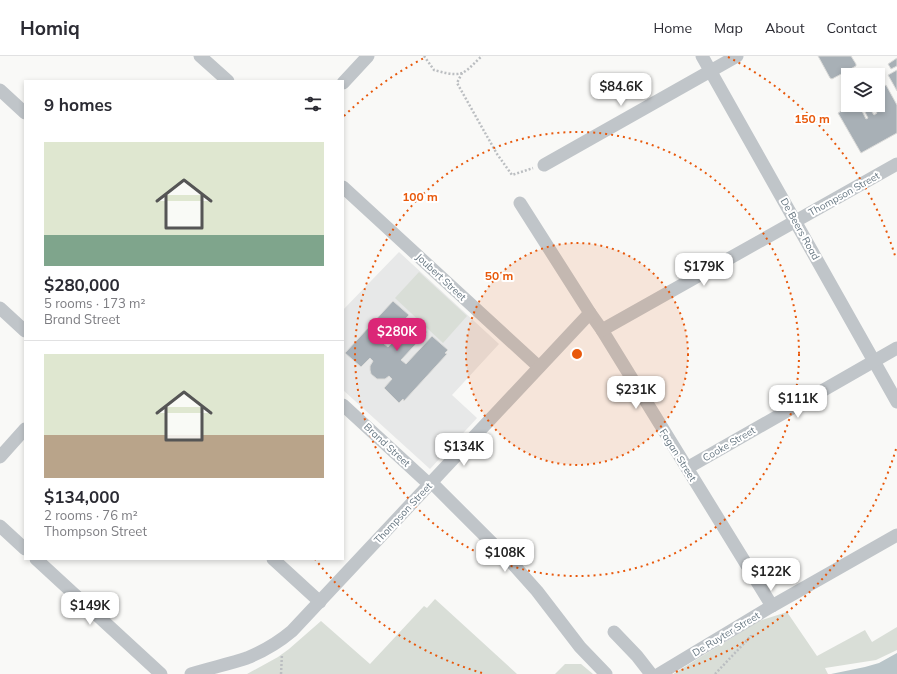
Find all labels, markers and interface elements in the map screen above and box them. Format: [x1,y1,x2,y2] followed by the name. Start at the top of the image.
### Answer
[20,16,80,40] text: Homiq
[653,19,692,37] text: Home
[714,19,743,37] text: Map
[765,19,805,37] text: About
[827,19,877,37] text: Contact
[841,68,885,112] map controls
[841,68,885,112] button: layers
[588,73,654,107] pin: $84.6K
[599,78,643,94] text: $84.6K
[302,93,324,115] icon: filters
[44,94,112,115] text: 9 homes
[794,111,830,126] text: 150 m
[148,168,220,240] icon: home
[806,169,882,219] street label: Thompson Street
[402,189,438,204] text: 100 m
[778,196,822,262] street label: De Beers Road
[413,250,469,304] street label: Joubert Street
[676,253,732,287] pin: $179K
[684,258,724,274] text: $179K
[485,268,513,283] text: 50 m
[44,274,120,295] text: $280,000
[44,295,145,311] text: 5 rooms · 173 m²
[44,311,120,327] text: Brand Street
[369,318,425,352] pin: $280K
[377,323,417,339] text: $280K
[570,347,584,361] centre of rings
[608,376,664,410] pin: $231K
[148,380,220,452] icon: home
[616,381,656,397] text: $231K
[770,385,826,419] pin: $111K
[778,390,818,406] text: $111K
[361,420,413,470] street label: Brand Street
[700,423,758,464] street label: Cooke Street
[657,426,700,484] street label: Fagan Street
[436,433,492,467] pin: $134K
[444,438,484,454] text: $134K
[371,479,435,546] street label: Thompson Street
[44,486,120,507] text: $134,000
[44,507,138,523] text: 2 rooms · 76 m²
[44,523,147,539] text: Thompson Street
[477,539,533,573] pin: $108K
[485,544,525,560] text: $108K
[743,558,799,592] pin: $122K
[751,563,791,579] text: $122K
[62,592,118,626] pin: $149K
[70,597,110,613] text: $149K
[690,609,763,659] street label: De Ruyter Street

